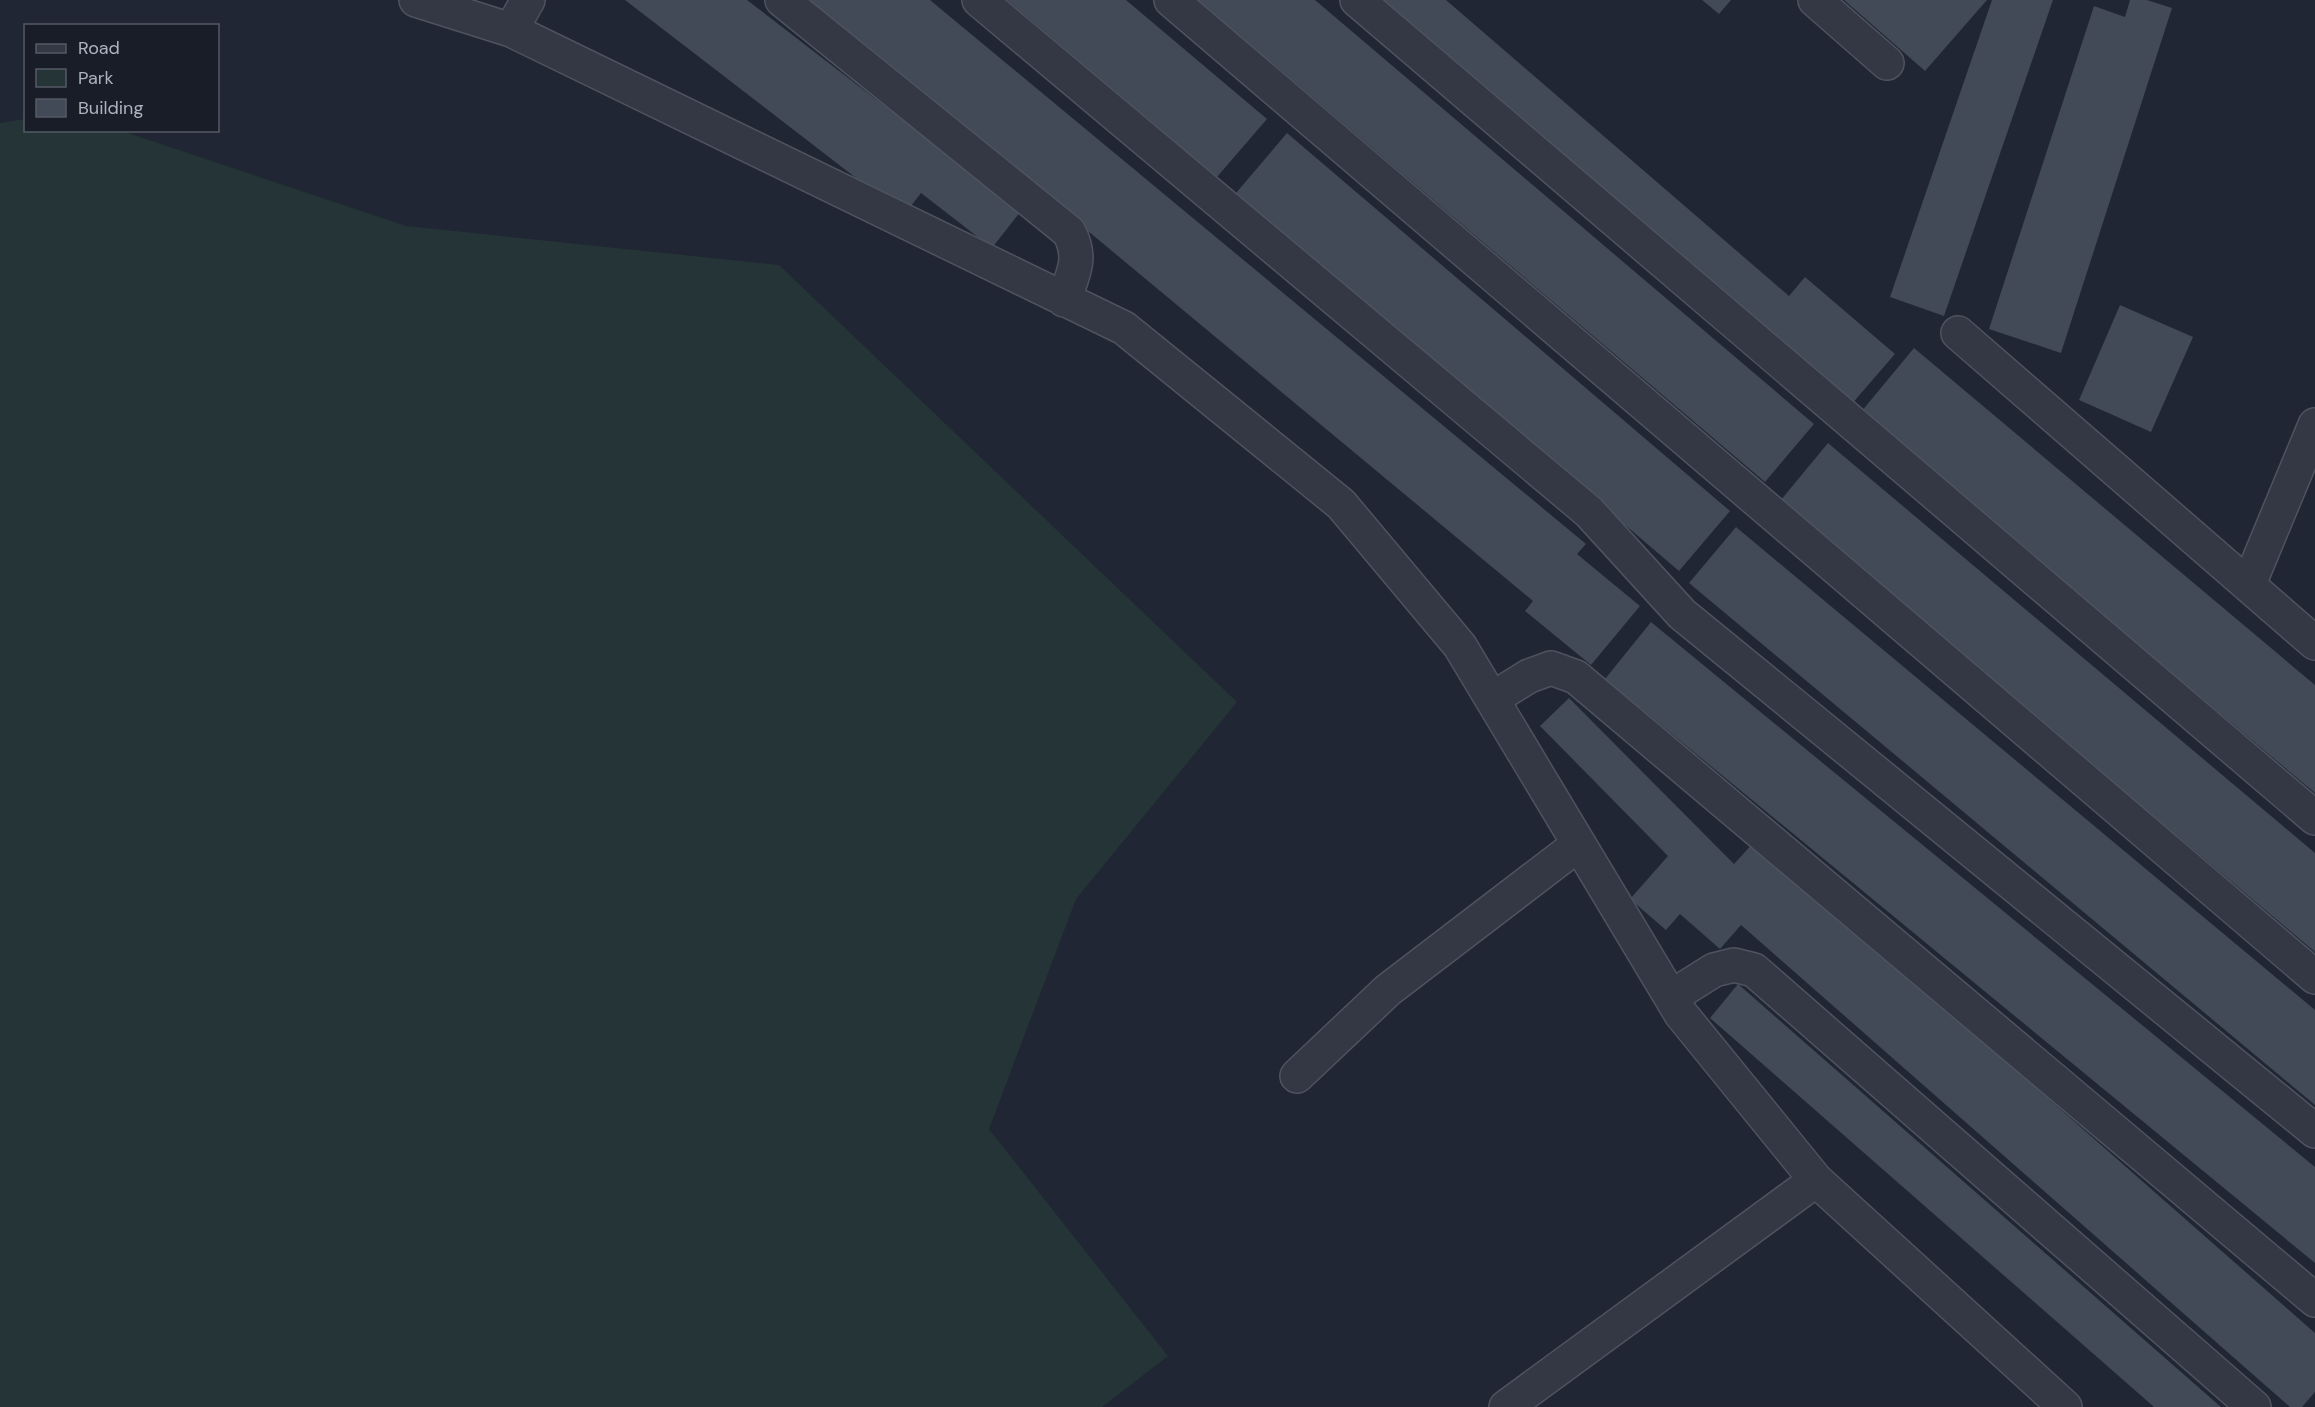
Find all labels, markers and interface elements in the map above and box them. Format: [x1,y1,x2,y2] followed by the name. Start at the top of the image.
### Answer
[24,24,219,132] legend
[78,36,120,60] text: Road
[78,66,114,90] text: Park
[78,96,143,120] text: Building

